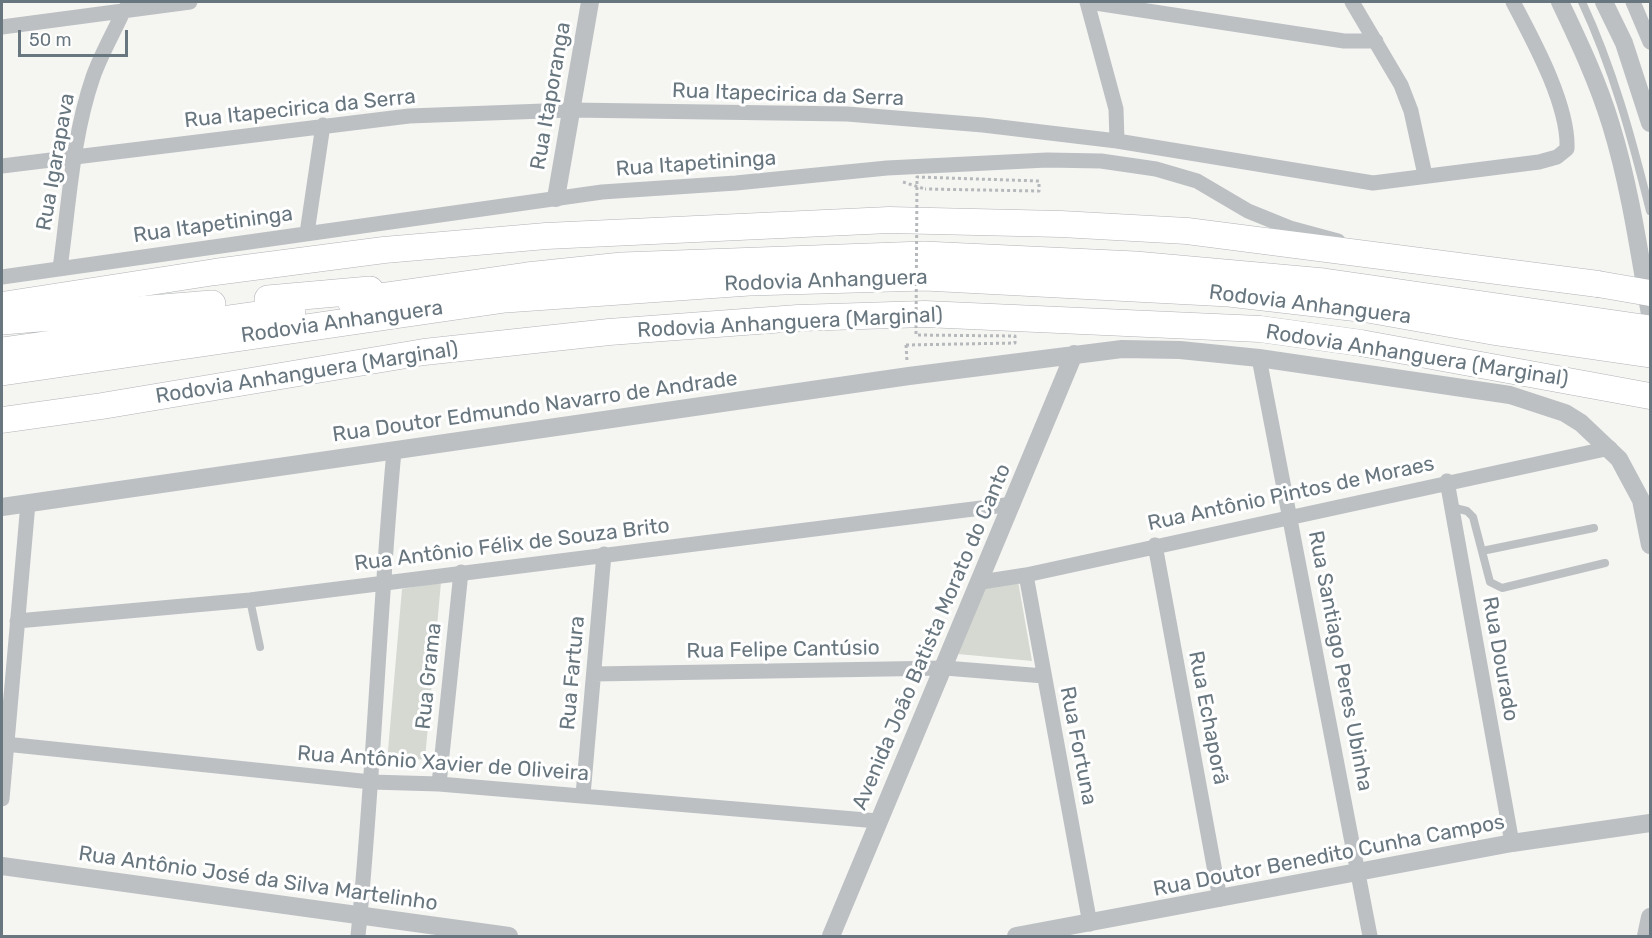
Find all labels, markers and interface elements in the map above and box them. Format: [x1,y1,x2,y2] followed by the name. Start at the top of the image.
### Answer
[21,18,130,56] scale bar
[526,20,576,172] street label: Rua Itaporanga
[29,29,72,51] text: 50 m
[671,78,905,112] street label: Rua Itapecirica da Serra
[183,84,417,134] street label: Rua Itapecirica da Serra
[32,91,80,233] street label: Rua Igarapava
[615,146,777,182] street label: Rua Itapetininga
[132,201,294,249] street label: Rua Itapetininga
[724,265,928,297] street label: Rodovia Anhanguera
[1207,280,1413,330] street label: Rodovia Anhanguera
[239,295,445,349] street label: Rodovia Anhanguera
[637,302,943,344] street label: Rodovia Anhanguera (Marginal)
[1264,320,1570,392] street label: Rodovia Anhanguera (Marginal)
[154,337,460,409] street label: Rodovia Anhanguera (Marginal)
[331,366,739,448] street label: Rua Doutor Edmundo Navarro de Andrade
[1145,451,1437,537] street label: Rua Antônio Pintos de Moraes
[847,460,1017,814] street label: Avenida João Batista Morato do Canto
[353,513,671,577] street label: Rua Antônio Félix de Souza Brito
[1302,529,1378,793] street label: Rua Santiago Peres Ubinha
[1477,595,1523,723] street label: Rua Dourado
[555,615,591,731] street label: Rua Fartura
[411,621,447,731] street label: Rua Grama
[686,636,880,664] street label: Rua Felipe Cantúsio
[1183,649,1233,787] street label: Rua Echaporã
[1054,685,1102,807] street label: Rua Fortuna
[296,741,590,787] street label: Rua Antônio Xavier de Oliveira
[1151,810,1507,902] street label: Rua Doutor Benedito Cunha Campos
[77,841,439,917] street label: Rua Antônio José da Silva Martelinho

